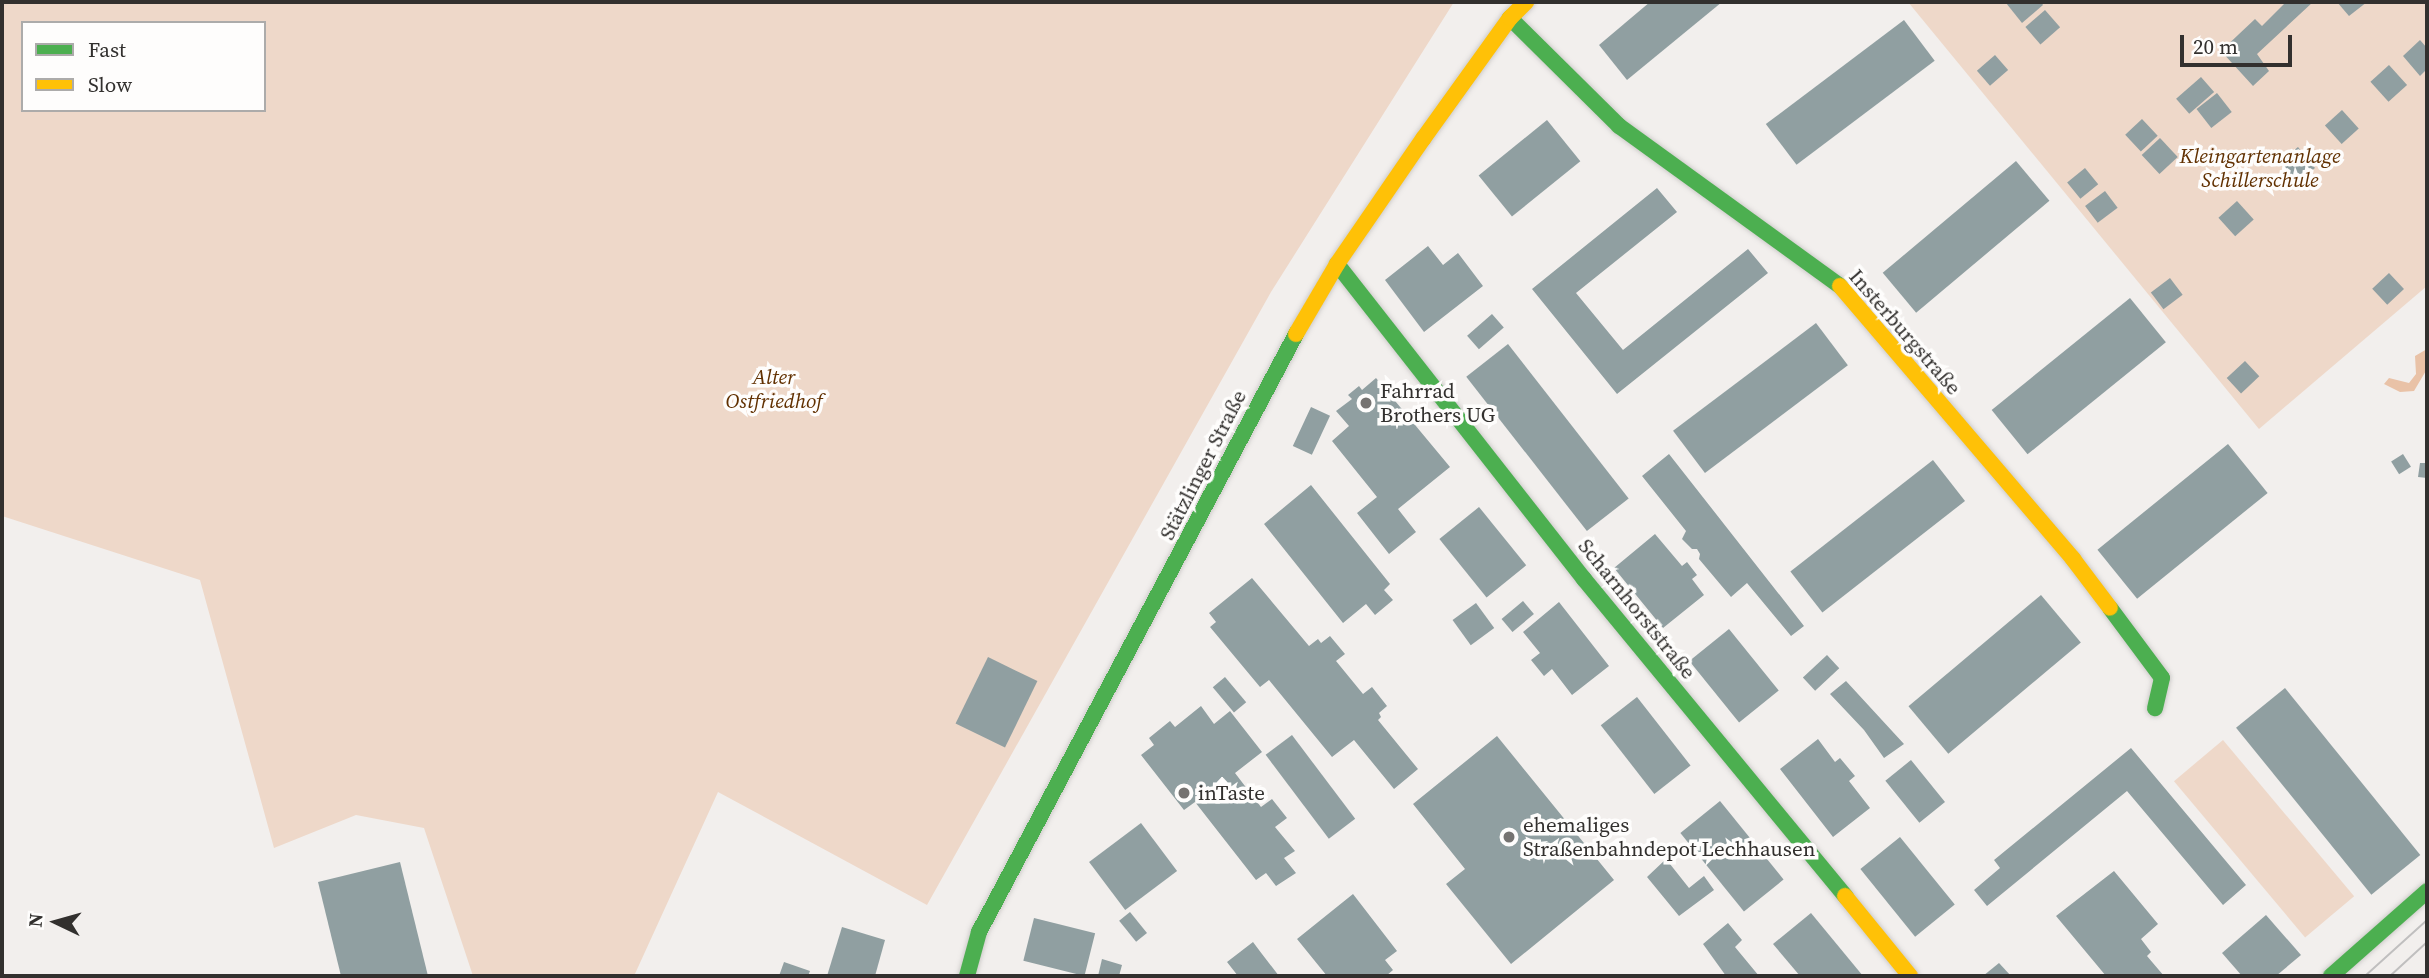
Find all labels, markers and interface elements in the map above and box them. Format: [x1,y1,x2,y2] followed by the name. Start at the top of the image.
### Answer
[21,21,266,112] legend
[2184,21,2296,65] scale bar
[2193,32,2238,61] text: 20 m
[88,35,126,64] text: Fast
[88,70,132,99] text: Slow
[2179,143,2341,193] park label: Kleingartenanlage Schillerschule
[1844,264,1966,400] street label: Insterburgstraße
[725,364,823,414] park label: Alter Ostfriedhof
[1380,378,1495,428] place label: Fahrrad Brothers UG
[1154,386,1252,544] street label: Stätzlinger Straße
[1358,395,1374,411] marker: Fahrrad Brothers UG
[1573,534,1701,684] street label: Scharnhorststraße
[1198,780,1265,806] place label: inTaste
[1176,785,1192,801] marker: inTaste
[1523,812,1815,862] place label: ehemaliges Straßenbahndepot Lechhausen
[1501,829,1517,845] marker: ehemaliges Straßenbahndepot Lechhausen
[21,887,91,957] north arrow
[22,912,49,928] text: N

